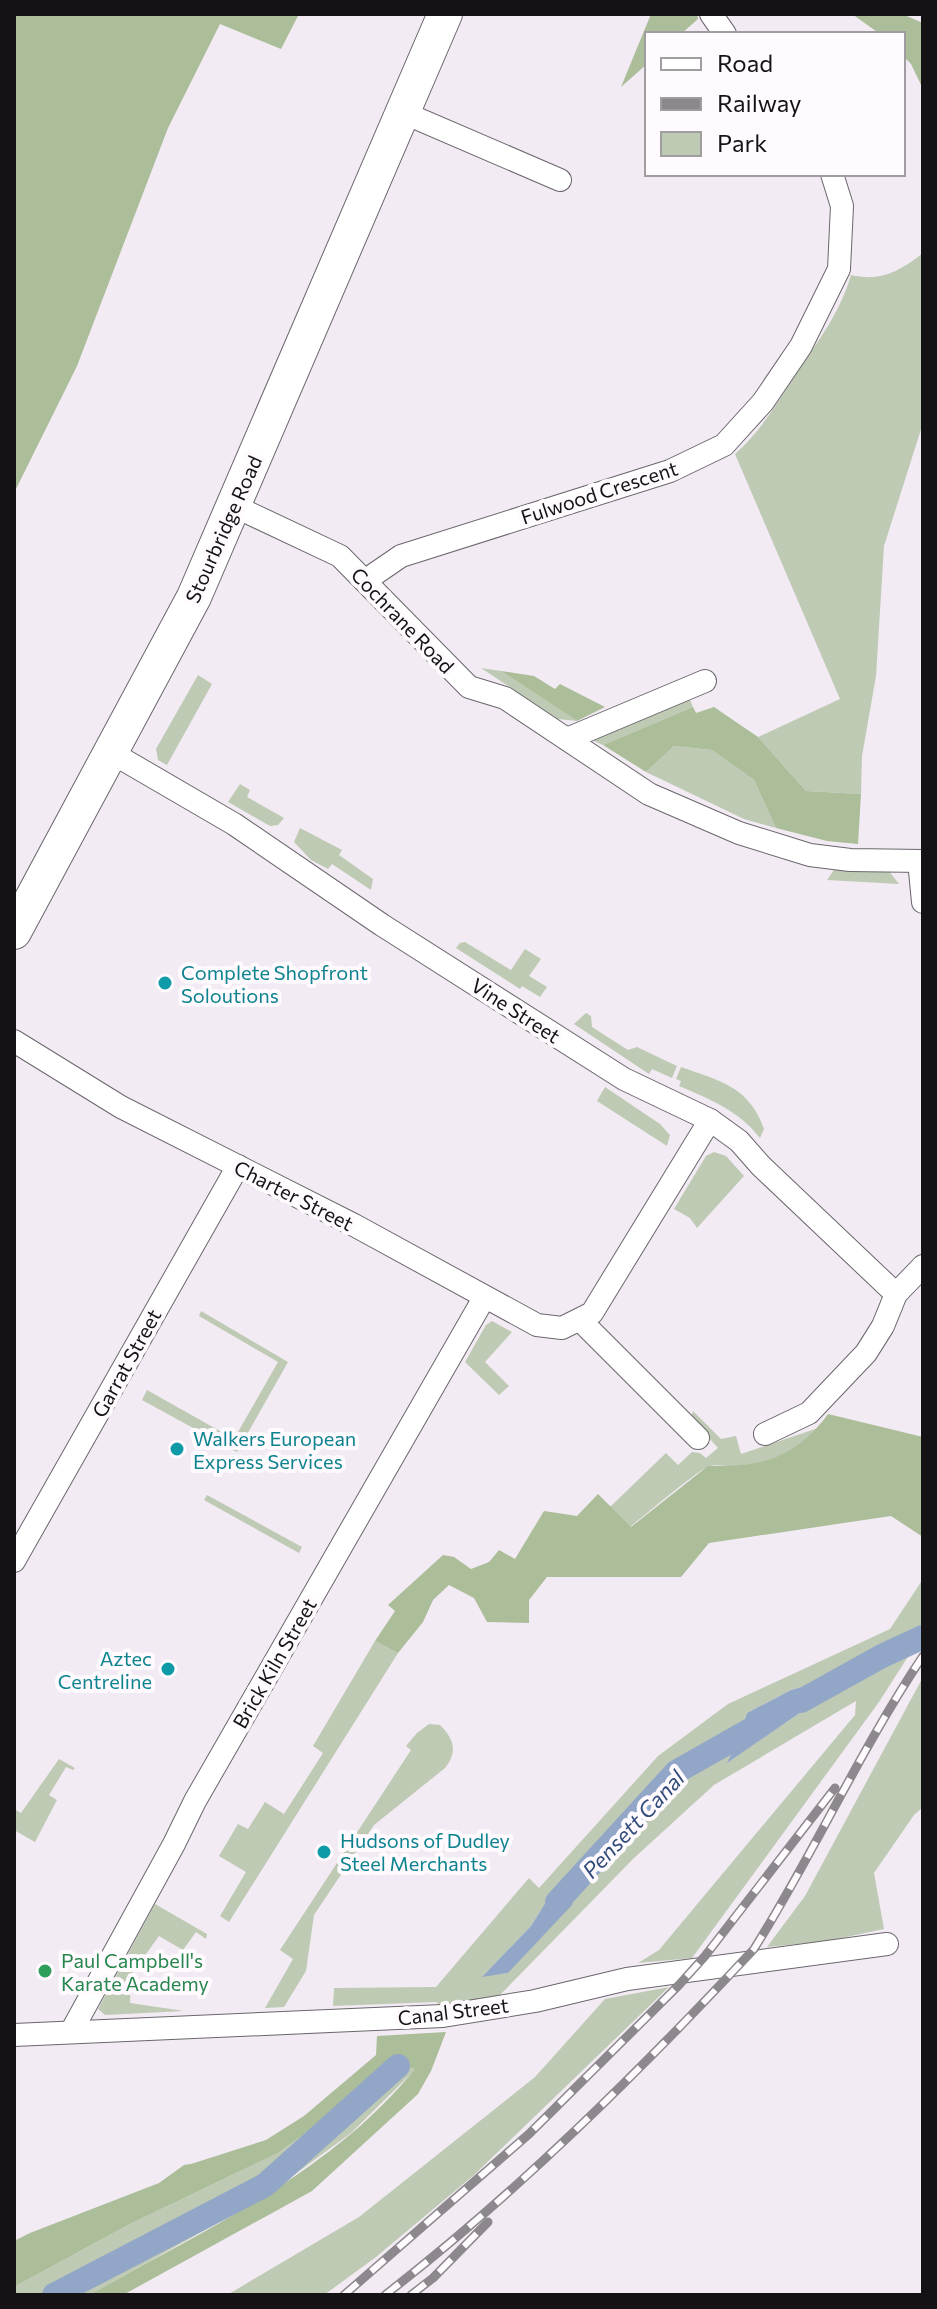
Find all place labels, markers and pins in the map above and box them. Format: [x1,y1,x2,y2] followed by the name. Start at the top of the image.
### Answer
[181,960,368,1007] place label: Complete Shopfront Soloutions
[156,974,174,992] marker: Complete Shopfront Soloutions
[193,1426,356,1473] place label: Walkers European Express Services
[168,1440,186,1458] marker: Walkers European Express Services
[58,1646,152,1693] place label: Aztec Centreline
[159,1660,177,1678] marker: Aztec Centreline
[340,1828,510,1875] place label: Hudsons of Dudley Steel Merchants
[315,1843,333,1861] marker: Hudsons of Dudley Steel Merchants
[61,1948,209,1995] place label: Paul Campbell's Karate Academy
[36,1962,54,1980] marker: Paul Campbell's Karate Academy

